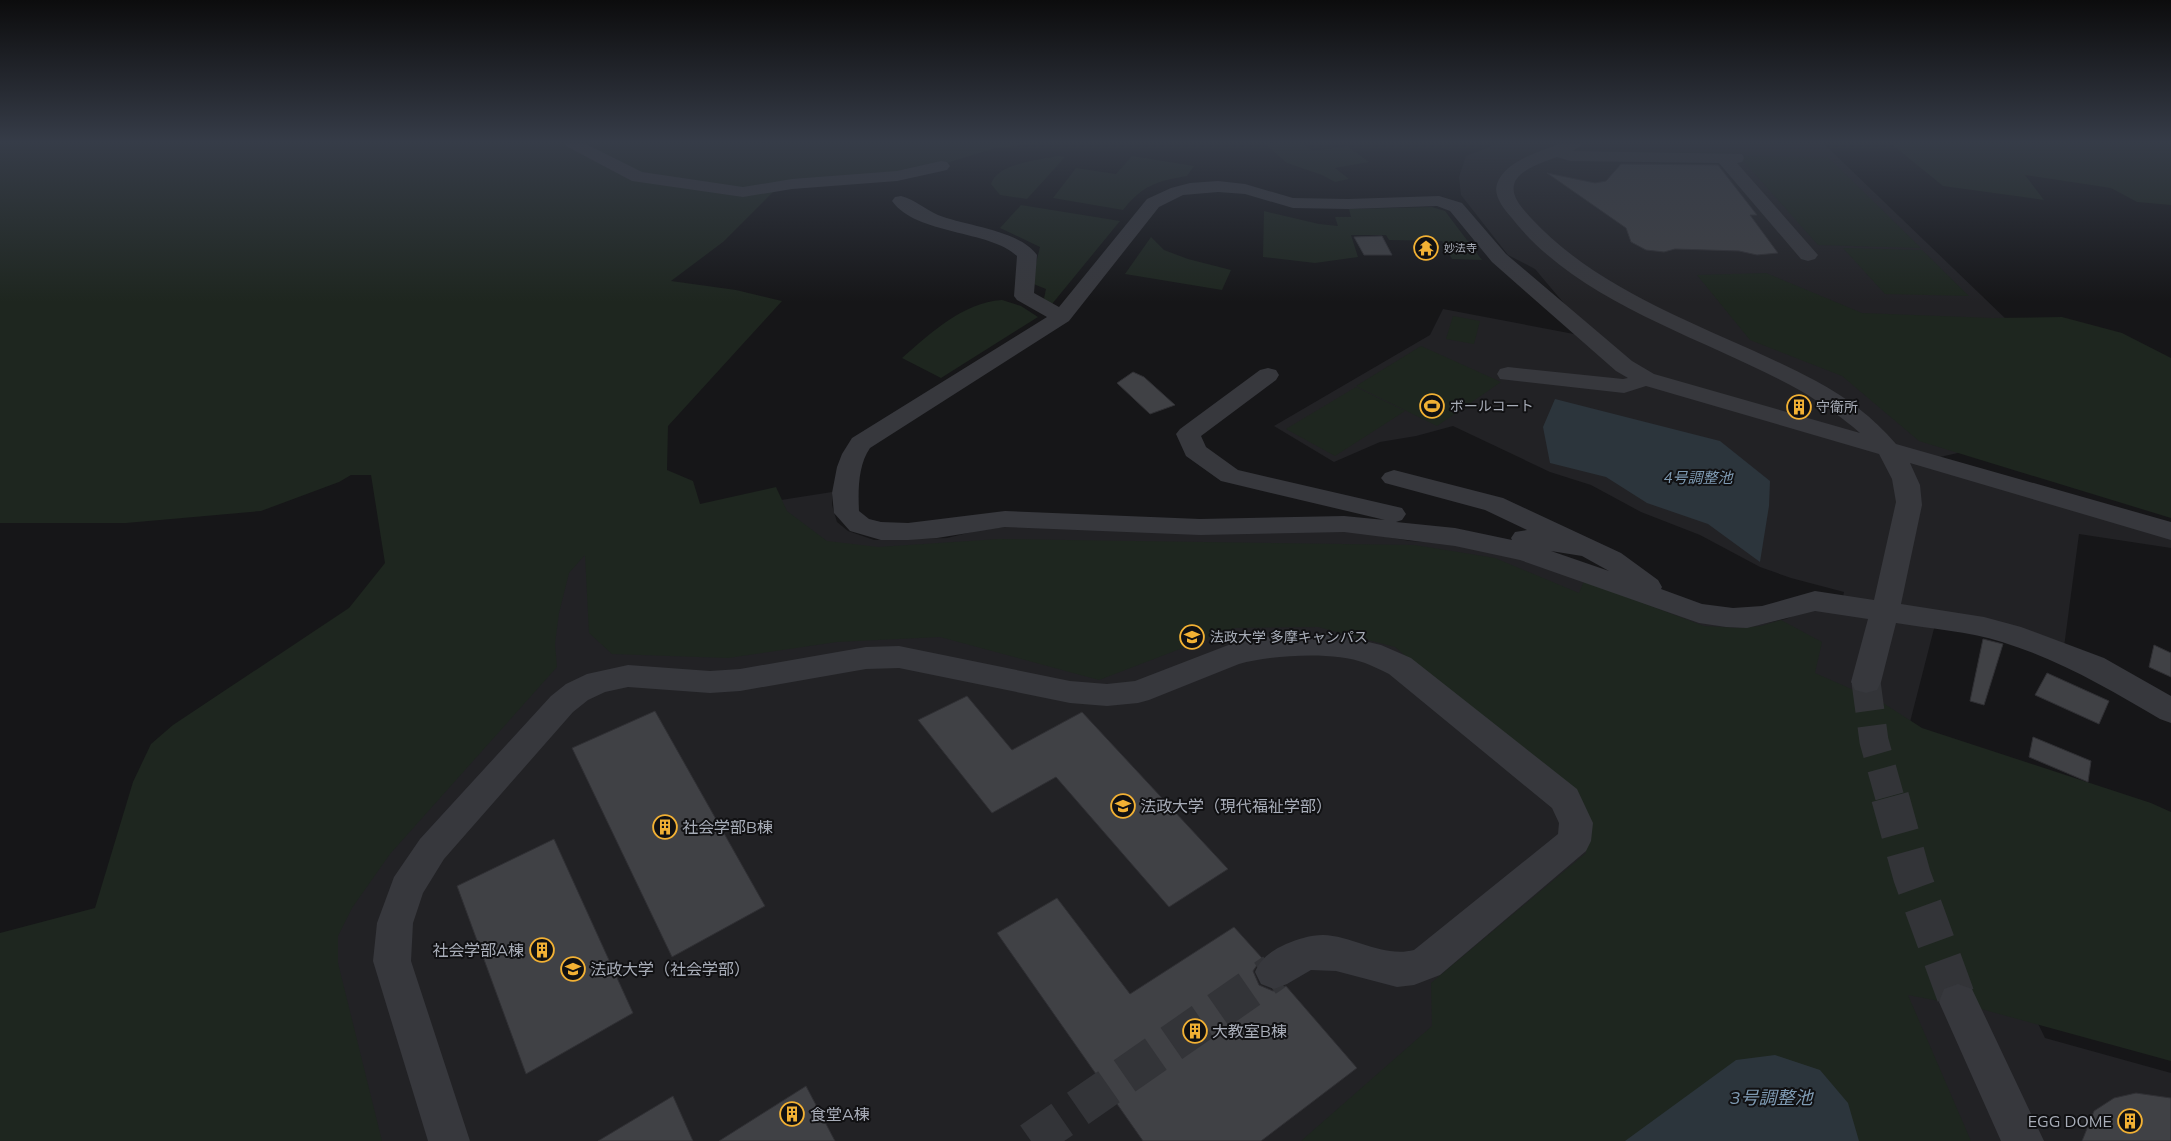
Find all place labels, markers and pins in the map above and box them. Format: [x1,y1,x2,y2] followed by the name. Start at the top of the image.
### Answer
[1413,235,1439,261] temple icon: 妙法寺
[1444,241,1477,255] place label: 妙法寺
[1419,393,1445,419] sports icon: ボールコート
[1786,394,1812,420] building icon: 守衛所
[1450,397,1534,415] place label: ボールコート
[1816,398,1858,416] place label: 守衛所
[1179,624,1205,650] school or university icon: 法政大学 多摩キャンパス
[1210,628,1368,646] place label: 法政大学 多摩キャンパス
[1110,793,1136,819] school or university icon: 法政大学（現代福祉学部）
[1140,796,1332,816] place label: 法政大学（現代福祉学部）
[652,814,678,840] building icon: 社会学部B棟
[682,817,773,837] place label: 社会学部B棟
[529,937,555,963] building icon: 社会学部A棟
[432,940,524,960] place label: 社会学部A棟
[560,956,586,982] school or university icon: 法政大学（社会学部）
[590,959,750,979] place label: 法政大学（社会学部）
[1182,1018,1208,1044] building icon: 大教室B棟
[1212,1021,1287,1041] place label: 大教室B棟
[779,1101,805,1127] building icon: 食堂A棟
[810,1104,870,1124] place label: 食堂A棟
[2117,1108,2143,1134] building icon: EGG DOME
[2028,1111,2112,1131] place label: EGG DOME

